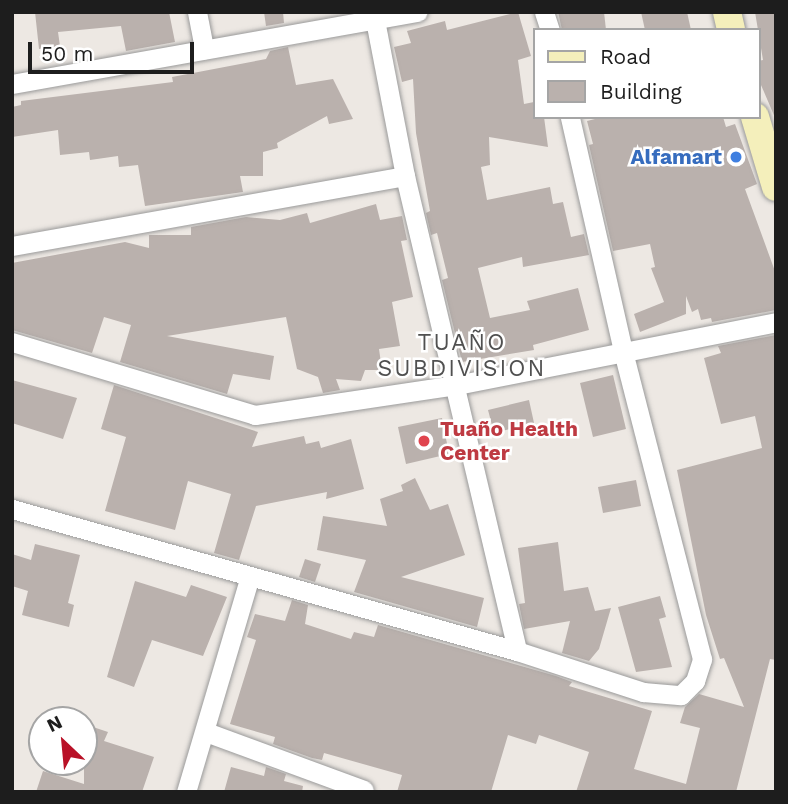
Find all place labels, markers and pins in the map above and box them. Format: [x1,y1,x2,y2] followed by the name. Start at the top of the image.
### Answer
[630,144,722,170] place label: Alfamart
[728,149,744,165] marker: Alfamart
[440,416,578,466] place label: Tuaño Health Center
[414,431,434,451] marker: Tuaño Health Center

